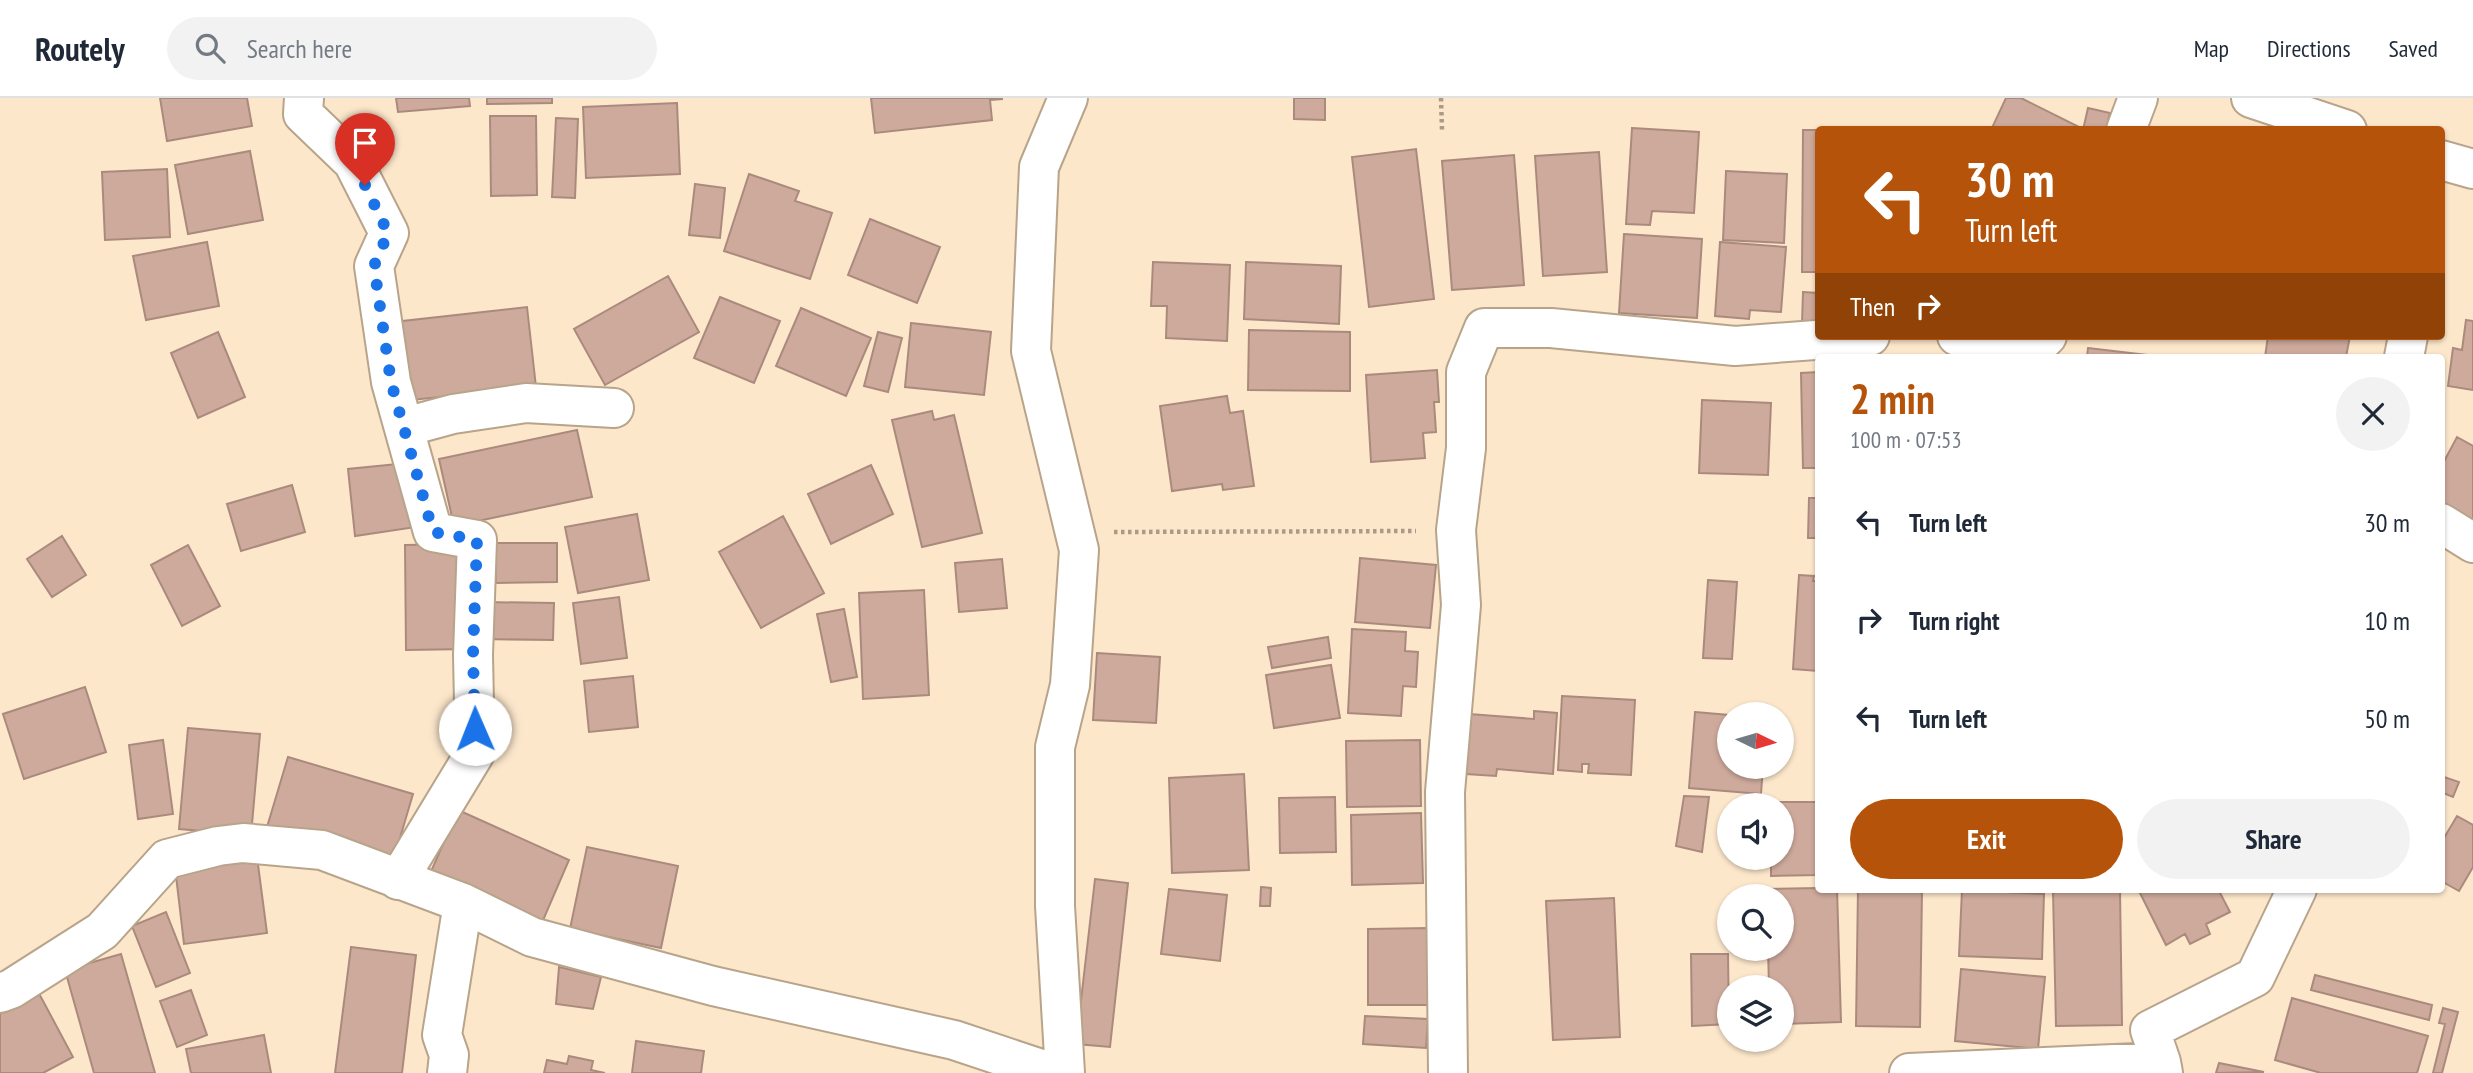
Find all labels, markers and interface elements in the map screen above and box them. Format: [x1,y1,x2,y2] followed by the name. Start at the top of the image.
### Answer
[167,17,657,80] search box
[35,27,125,70] text: Routely
[191,29,229,67] icon: search
[247,32,352,65] text: Search here
[2194,33,2229,64] text: Map
[2267,33,2351,64] text: Directions
[2389,33,2438,64] text: Saved
[335,113,395,185] pin
[346,124,384,162] icon: arrive
[1965,147,2054,211] text: 30 m
[1850,154,1941,245] icon: left
[1965,209,2057,251] text: Turn left
[1909,287,1947,325] icon: right
[1850,290,1895,323] text: Then
[1850,371,1935,426] text: 2 min
[2336,377,2410,451] button: close
[1850,425,1962,454] text: 100 m · 07:53
[1850,503,1888,541] icon: left
[1909,506,1987,539] text: Turn left
[2364,506,2410,539] text: 30 m
[1850,601,1888,639] icon: right
[1909,604,2000,637] text: Turn right
[2364,604,2410,637] text: 10 m
[438,692,512,766] position arrow
[1850,699,1888,737] icon: left
[1717,702,1794,779] north arrow
[1717,702,1794,1052] map controls
[1909,702,1987,735] text: Turn left
[2364,702,2410,735] text: 50 m
[1717,793,1794,870] button: sound
[1850,799,2123,879] button: Exit
[2137,799,2410,879] button: Share
[1717,884,1794,961] button: search
[1717,975,1794,1052] button: layers

